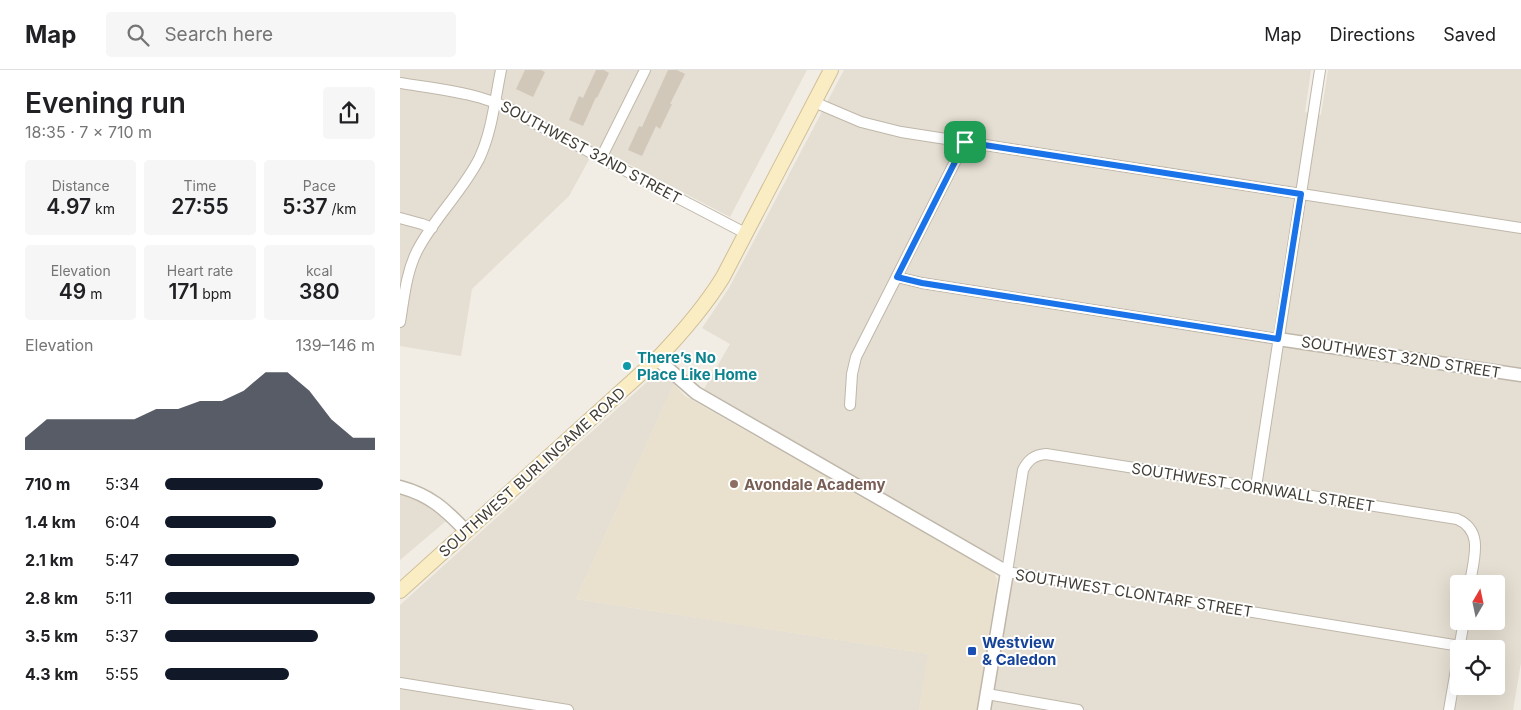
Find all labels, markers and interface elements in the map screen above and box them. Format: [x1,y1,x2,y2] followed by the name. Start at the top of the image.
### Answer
[106,12,456,57] search box
[25,20,76,49] text: Map
[124,21,152,49] icon: search
[164,23,273,46] text: Search here
[1264,24,1302,45] text: Map
[1330,24,1415,45] text: Directions
[1443,24,1496,45] text: Saved
[25,86,186,120] text: Evening run
[323,87,375,139] button: share
[497,96,685,208] street label: SOUTHWEST 32ND STREET
[944,121,986,163] pin
[25,122,152,142] text: 18:35 · 7 × 710 m
[951,128,979,156] icon: arrive
[52,177,110,194] text: Distance
[184,177,216,194] text: Time
[303,177,336,194] text: Pace
[46,194,91,219] text: 4.97
[171,194,229,219] text: 27:55
[282,194,328,219] text: 5:37
[91,200,115,217] text: km
[328,200,356,217] text: /km
[51,262,111,279] text: Elevation
[167,262,233,279] text: Heart rate
[306,262,333,279] text: kcal
[59,279,86,304] text: 49
[168,279,198,304] text: 171
[299,279,340,304] text: 380
[86,285,102,302] text: m
[198,285,232,302] text: bpm
[1300,332,1502,382] street label: SOUTHWEST 32ND STREET
[25,335,94,355] text: Elevation
[295,335,375,355] text: 139–146 m
[637,348,757,384] place label: There’s No Place Like Home
[621,360,633,372] marker: There’s No Place Like Home
[435,383,629,561] street label: SOUTHWEST BURLINGAME ROAD
[1130,458,1376,516] street label: SOUTHWEST CORNWALL STREET
[25,474,70,494] text: 710 m
[105,474,140,494] text: 5:34
[744,475,886,494] place label: Avondale Academy
[728,478,740,490] marker: Avondale Academy
[25,512,76,532] text: 1.4 km
[105,512,140,532] text: 6:04
[25,550,74,570] text: 2.1 km
[105,550,139,570] text: 5:47
[1014,565,1254,621] street label: SOUTHWEST CLONTARF STREET
[1450,575,1505,630] north arrow
[1450,575,1505,695] map controls
[25,588,78,608] text: 2.8 km
[105,588,132,608] text: 5:11
[25,626,78,646] text: 3.5 km
[105,626,138,646] text: 5:37
[982,633,1056,669] place label: Westview & Caledon
[1450,640,1505,695] button: locate
[966,645,978,657] marker: Westview & Caledon
[25,664,78,684] text: 4.3 km
[105,664,139,684] text: 5:55

